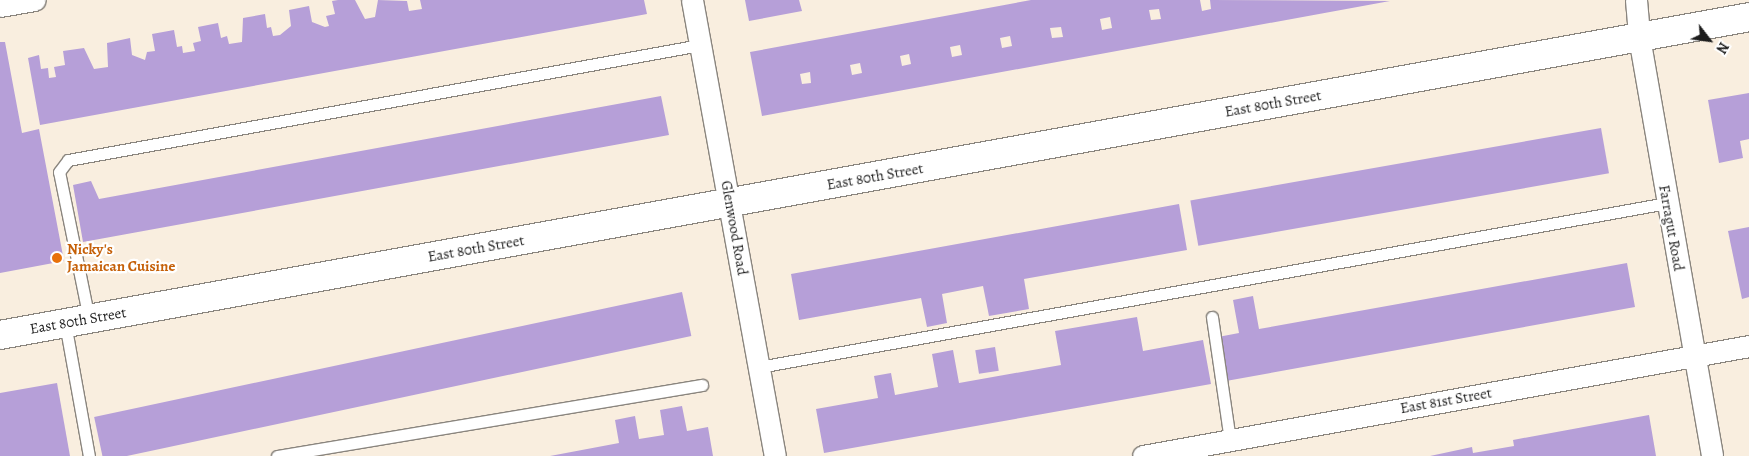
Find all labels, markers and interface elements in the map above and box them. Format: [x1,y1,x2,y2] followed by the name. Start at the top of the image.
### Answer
[1684,15,1734,65] north arrow
[1712,39,1733,57] text: N
[1223,87,1323,121] street label: East 80th Street
[825,160,925,194] street label: East 80th Street
[717,179,751,277] street label: Glenwood Road
[1655,184,1687,272] street label: Farragut Road
[426,232,526,266] street label: East 80th Street
[67,240,175,275] place label: Nicky's Jamaican Cuisine
[51,252,63,264] marker: Nicky's Jamaican Cuisine
[28,304,128,338] street label: East 80th Street
[1399,384,1493,418] street label: East 81st Street

